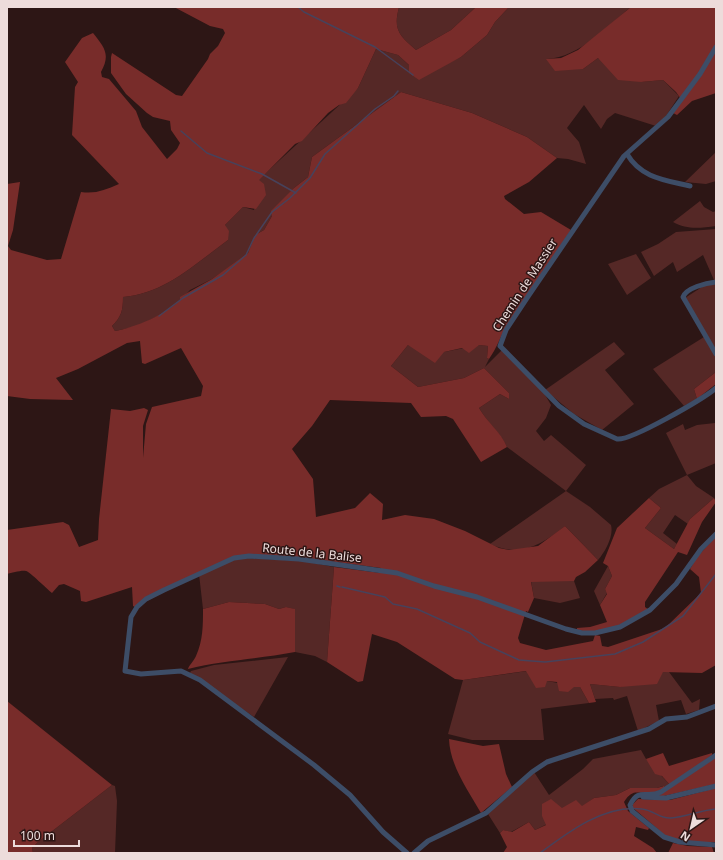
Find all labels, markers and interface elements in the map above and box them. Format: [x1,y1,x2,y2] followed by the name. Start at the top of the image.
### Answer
[488,235,561,335] street label: Chemin de Massier
[262,539,363,566] street label: Route de la Balise
[671,808,711,848] north arrow
[14,822,79,848] scale bar
[20,827,55,844] text: 100 m
[677,828,693,845] text: N

